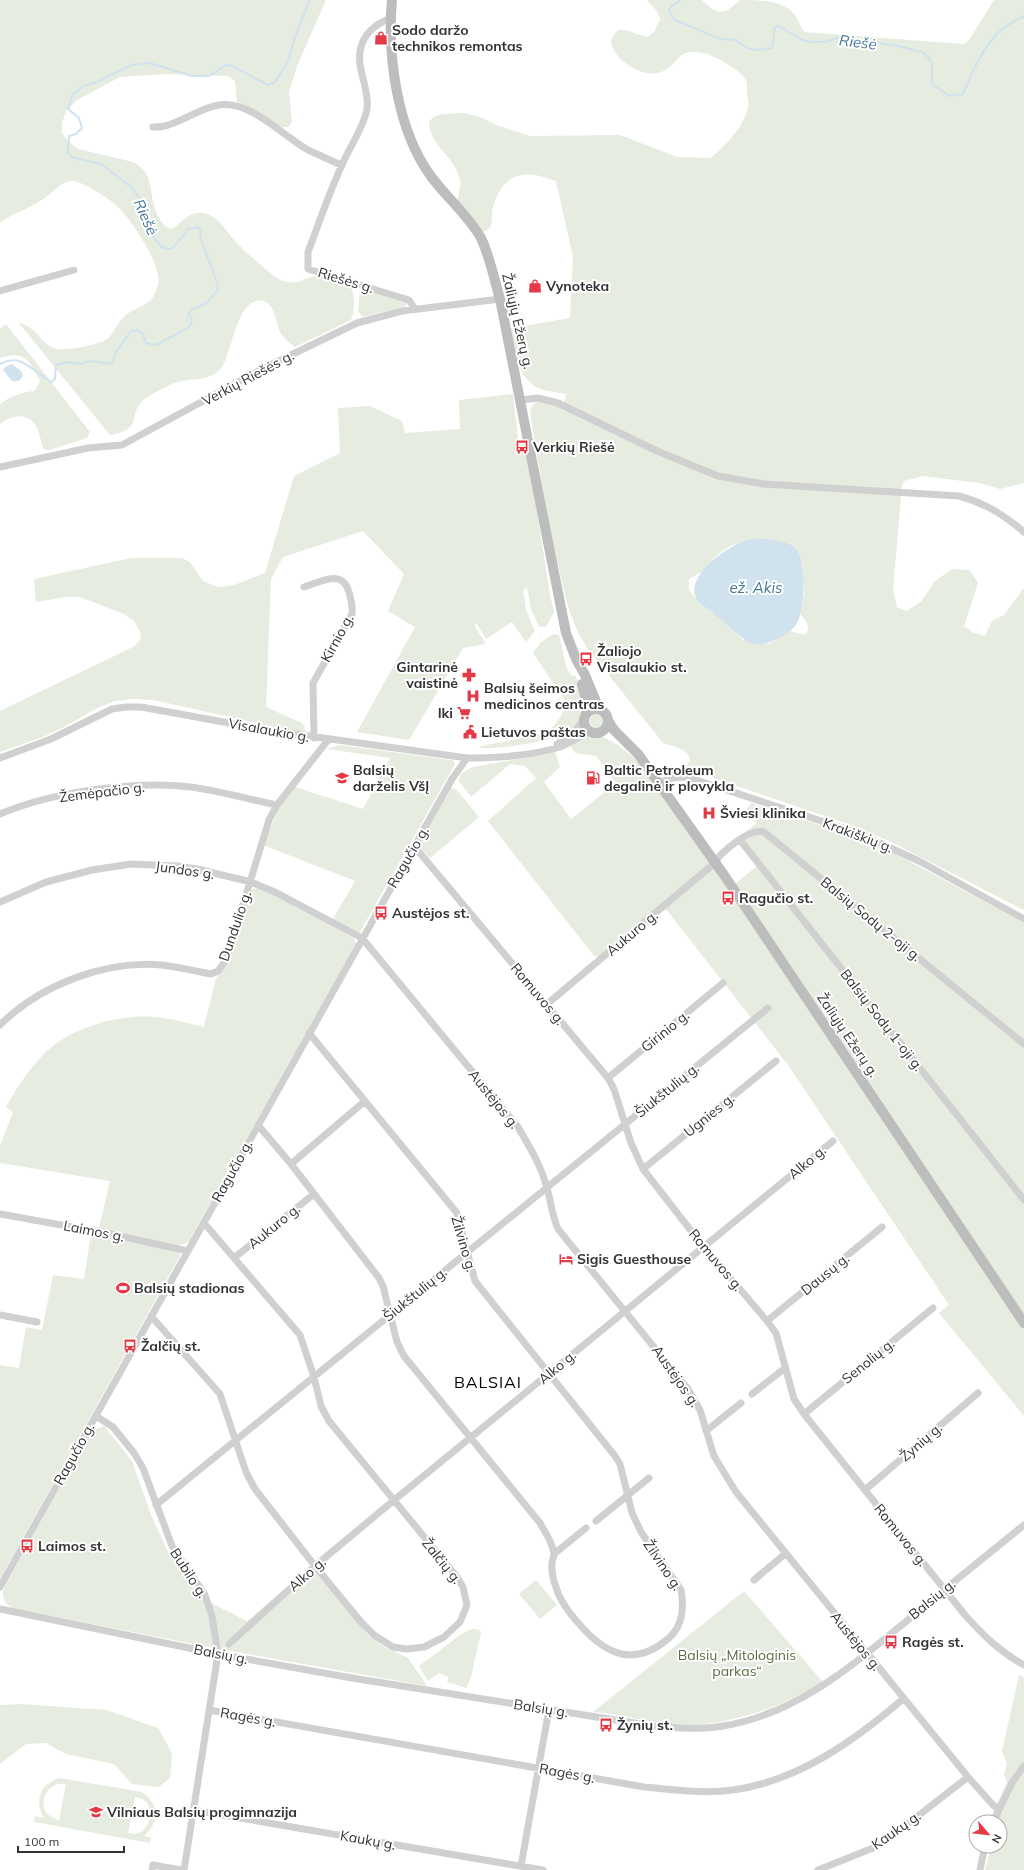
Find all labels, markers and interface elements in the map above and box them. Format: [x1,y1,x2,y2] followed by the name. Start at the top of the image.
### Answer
[392,21,523,55] place label: Sodo daržo technikos remontas
[373,30,389,46] shop icon: Sodo daržo technikos remontas
[838,30,878,54] water label: Riešė
[130,196,162,238] water label: Riešė
[316,263,376,297] street label: Riešės g.
[498,271,538,371] street label: Žaliųjų Ežerų g.
[545,277,609,295] place label: Vynoteka
[527,278,543,294] shop icon: Vynoteka
[199,346,297,410] street label: Verkių Riešės g.
[532,438,615,456] place label: Verkių Riešė
[514,439,530,455] bus stop icon: Verkių Riešė
[729,578,783,597] water label: ež. Akis
[316,611,358,665] street label: Kirnio g.
[596,642,687,676] place label: Žaliojo Visalaukio st.
[578,651,594,667] bus stop icon: Žaliojo Visalaukio st.
[396,658,458,692] place label: Gintarinė vaistinė
[461,667,477,683] pharmacy icon: Gintarinė vaistinė
[484,679,604,713] place label: Balsių šeimos medicinos centras
[465,688,481,704] hospital icon: Balsių šeimos medicinos centras
[438,704,453,722] place label: Iki
[456,705,472,721] supermarket icon: Iki
[227,714,311,746] street label: Visalaukio g.
[481,723,586,741] place label: Lietuvos paštas
[462,724,478,740] public building icon: Lietuvos paštas
[353,761,429,795] place label: Balsių darželis VšĮ
[604,761,734,795] place label: Baltic Petroleum degalinė ir plovykla
[334,770,350,786] school or university icon: Balsių darželis VšĮ
[585,770,601,786] fuel station icon: Baltic Petroleum degalinė ir plovykla
[58,778,146,806] street label: Žemėpačio g.
[720,804,806,822] place label: Šviesi klinika
[701,805,717,821] hospital icon: Šviesi klinika
[820,813,896,857] street label: Krakiškių g.
[383,823,433,891] street label: Ragučio g.
[154,857,216,883] street label: Jundos g.
[817,873,925,965] street label: Balsių Sodų 2-oji g.
[215,888,255,964] street label: Dundulio g.
[739,889,813,907] place label: Ragučio st.
[720,890,736,906] bus stop icon: Ragučio st.
[392,904,469,922] place label: Austėjos st.
[373,905,389,921] bus stop icon: Austėjos st.
[602,906,662,960] street label: Aukuro g.
[507,959,569,1029] street label: Romuvos g.
[837,965,927,1075] street label: Balsių Sodų 1-oji g.
[813,989,883,1081] street label: Žaliųjų Ežerų g.
[637,1006,693,1056] street label: Girinio g.
[631,1059,703,1121] street label: Šiukštulių g.
[465,1066,523,1132] street label: Austėjos g.
[680,1089,738,1141] street label: Ugnies g.
[208,1137,256,1205] street label: Ragučio g.
[784,1141,830,1183] street label: Alko g.
[244,1200,304,1252] street label: Aukuro g.
[447,1214,481,1274] street label: Žilvino g.
[62,1216,126,1246] street label: Laimos g.
[685,1225,747,1295] street label: Romuvos g.
[797,1249,853,1299] street label: Dausų g.
[577,1250,692,1268] place label: Sigis Guesthouse
[558,1251,574,1267] hotel icon: Sigis Guesthouse
[379,1263,451,1325] street label: Šiukštulių g.
[134,1279,245,1297] place label: Balsių stadionas
[115,1280,131,1296] sports icon: Balsių stadionas
[838,1334,898,1388] street label: Senolių g.
[141,1337,201,1355] place label: Žalčių st.
[122,1338,138,1354] bus stop icon: Žalčių st.
[648,1342,704,1410] street label: Austėjos g.
[534,1346,580,1388] street label: Alko g.
[454,1372,522,1392] district label: BALSIAI
[896,1419,946,1465] street label: Žynių g.
[50,1420,98,1488] street label: Ragučio g.
[870,1500,932,1570] street label: Romuvos g.
[418,1535,466,1587] street label: Žalčių g.
[640,1536,686,1594] street label: Žilvino g.
[38,1537,106,1555] place label: Laimos st.
[19,1538,35,1554] bus stop icon: Laimos st.
[166,1545,212,1601] street label: Bubilo g.
[285,1553,329,1595] street label: Alko g.
[905,1575,959,1623] street label: Balsių g.
[827,1608,885,1674] street label: Austėjos g.
[902,1633,964,1651] place label: Ragės st.
[883,1634,899,1650] bus stop icon: Ragės st.
[192,1640,250,1668] street label: Balsių g.
[678,1646,796,1680] park label: Balsių „Mitologinis parkas“
[512,1695,570,1721] street label: Balsių g.
[219,1703,277,1731] street label: Ragės g.
[617,1716,673,1734] place label: Žynių st.
[598,1717,614,1733] bus stop icon: Žynių st.
[538,1759,596,1787] street label: Ragės g.
[106,1803,297,1821] place label: Vilniaus Balsių progimnazija
[88,1804,104,1820] school or university icon: Vilniaus Balsių progimnazija
[868,1807,924,1853] street label: Kaukų g.
[968,1814,1008,1854] north arrow
[339,1826,397,1854] street label: Kaukų g.
[18,1828,124,1854] scale bar
[989,1832,1005,1846] text: N
[24,1834,59,1849] text: 100 m

